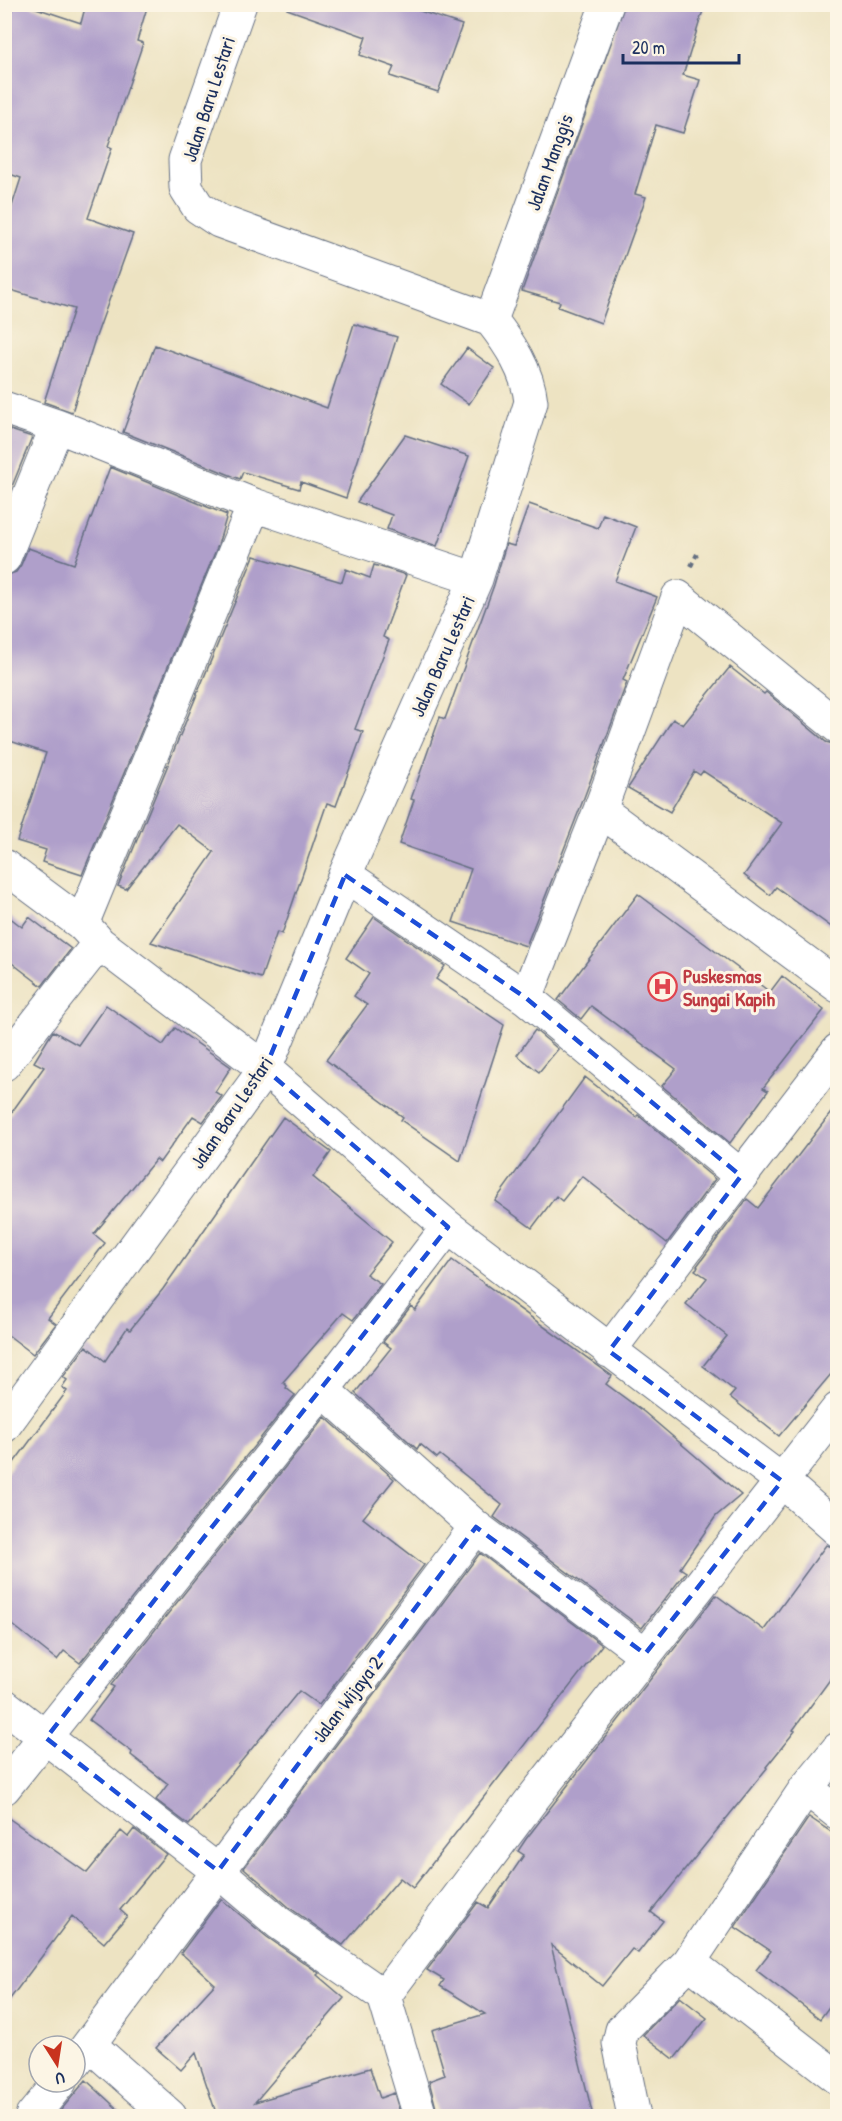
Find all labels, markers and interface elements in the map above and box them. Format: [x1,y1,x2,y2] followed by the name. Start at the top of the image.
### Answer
[623,27,738,65] scale bar
[175,33,241,165] street label: Jalan Baru Lestari
[632,35,665,60] text: 20 m
[519,110,579,214] street label: Jalan Manggis
[403,591,481,721] street label: Jalan Baru Lestari
[683,962,775,1013] place label: Puskesmas Sungai Kapih
[646,970,678,1002] hospital icon: Puskesmas Sungai Kapih
[183,1050,279,1174] street label: Jalan Baru Lestari
[306,1650,389,1748] street label: Jalan Wijaya 2
[27,2034,87,2094] north arrow
[53,2067,67,2090] text: U

